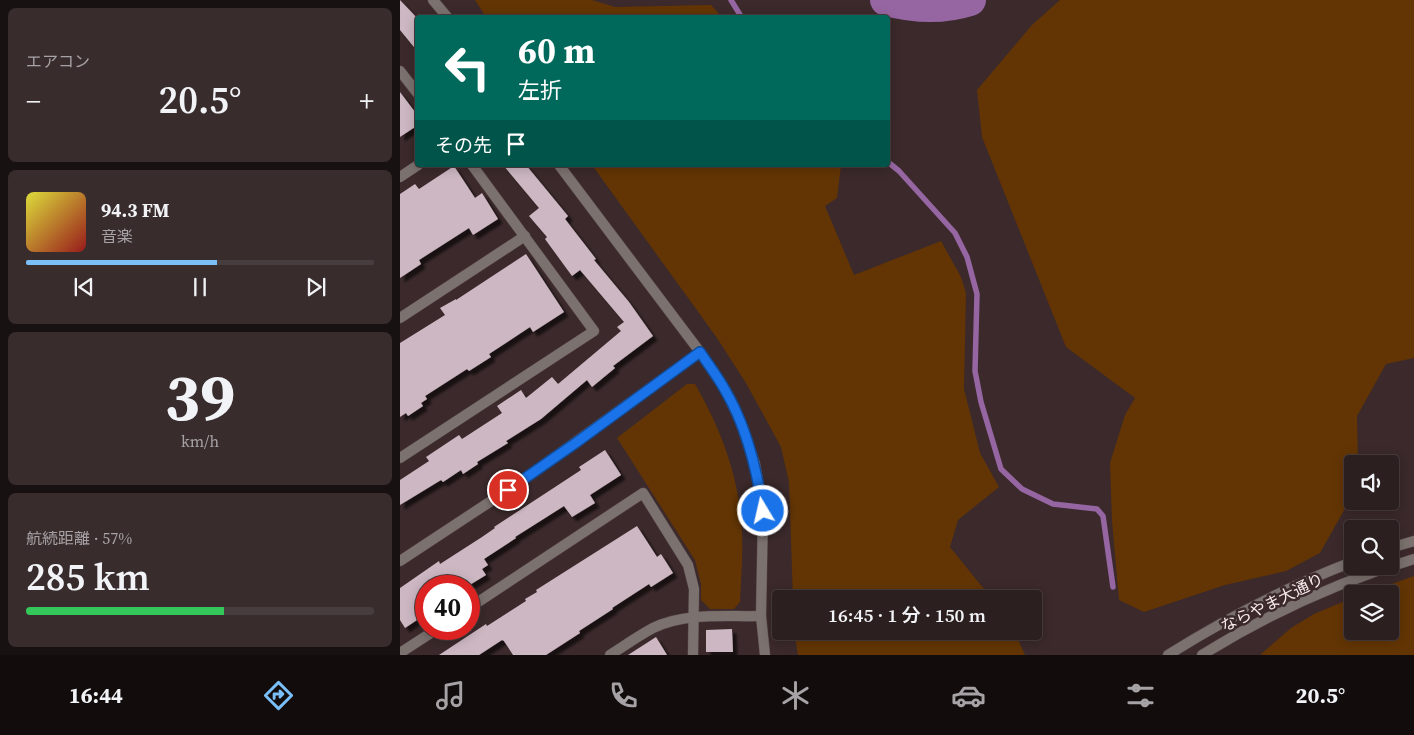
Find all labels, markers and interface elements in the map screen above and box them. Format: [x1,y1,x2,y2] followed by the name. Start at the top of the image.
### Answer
[518,27,595,75] text: 60 m
[435,35,500,100] icon: left
[26,50,90,72] text: エアコン
[158,74,242,126] text: 20.5°
[518,75,562,105] text: 左折
[26,82,41,120] text: −
[359,82,374,120] text: +
[502,130,530,158] icon: arrive
[435,132,492,158] text: その先
[101,197,170,223] text: 94.3 FM
[101,225,133,247] text: 音楽
[70,273,98,301] icon: previous
[186,273,214,301] icon: pause
[302,273,330,301] icon: next
[165,353,235,442] text: 39
[181,430,219,452] text: km/h
[1344,455,1399,640] map controls
[1344,455,1399,510] button: sound
[487,469,529,511] pin
[494,476,522,504] icon: arrive
[736,484,788,536] position arrow
[1344,520,1399,575] button: search
[26,527,132,549] text: 航続距離 · 57%
[26,551,150,603] text: 285 km
[1217,568,1327,636] street label: ならやま大通り
[415,575,480,640] speed limit sign: 40
[1344,585,1399,640] button: layers
[828,602,986,628] text: 16:45 · 1 分 · 150 m
[261,678,296,713] icon: directions
[433,678,468,713] icon: music
[606,678,641,713] icon: phone
[778,678,813,713] icon: climate
[951,678,986,713] icon: car
[1123,678,1158,713] icon: filters
[69,680,123,710] text: 16:44
[1296,680,1345,710] text: 20.5°

